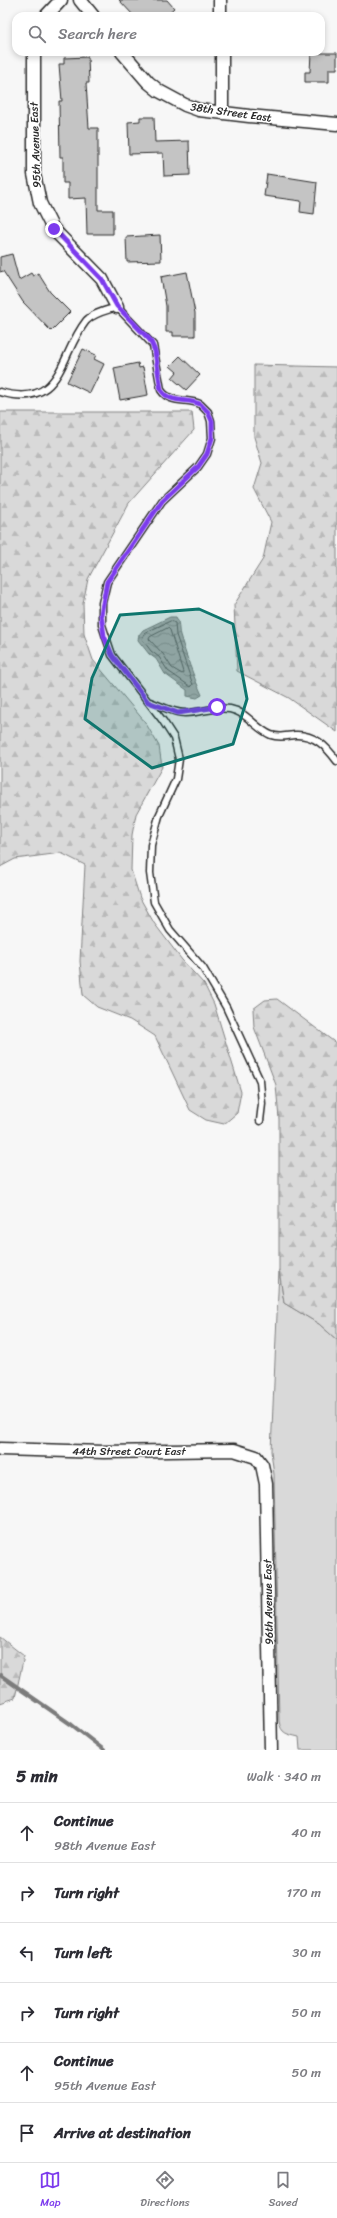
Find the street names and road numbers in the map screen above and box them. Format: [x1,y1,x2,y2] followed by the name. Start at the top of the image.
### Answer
[189,97,273,128] street label: 38th Street East
[24,101,46,188] street label: 95th Avenue East
[72,1442,186,1461] street label: 44th Street Court East
[258,1559,279,1645] street label: 96th Avenue East

